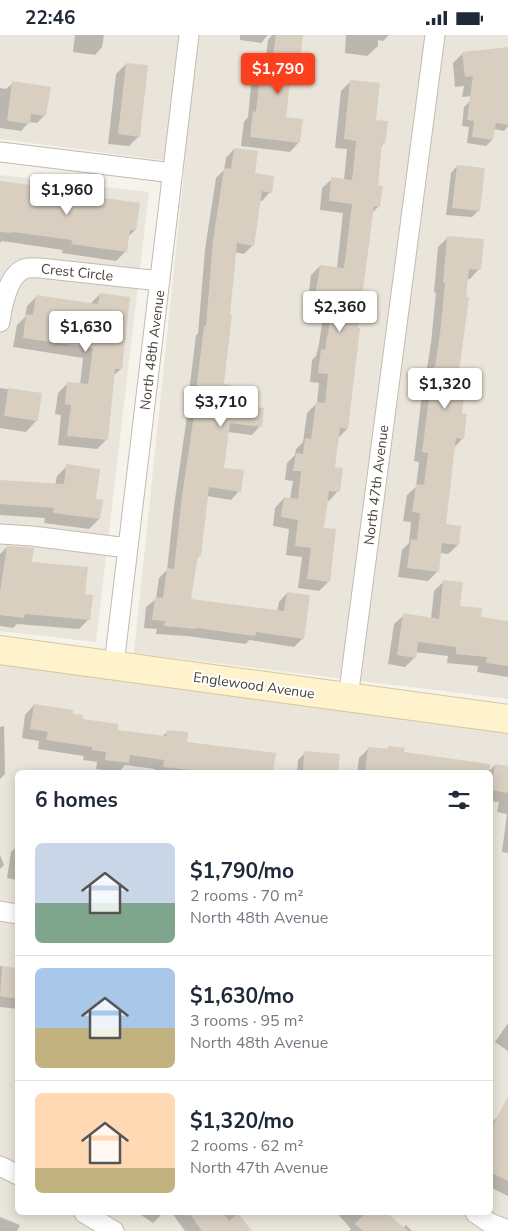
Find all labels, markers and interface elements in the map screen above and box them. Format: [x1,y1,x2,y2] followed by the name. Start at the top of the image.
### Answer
[25,5,75,31] text: 22:46
[237,53,319,95] pin: $1,790
[252,58,304,80] text: $1,790
[26,173,108,216] pin: $1,960
[41,179,93,201] text: $1,960
[40,259,114,286] street label: Crest Circle
[136,289,169,411] street label: North 48th Avenue
[299,291,381,333] pin: $2,360
[314,296,366,318] text: $2,360
[45,311,127,353] pin: $1,630
[60,316,112,338] text: $1,630
[404,367,486,410] pin: $1,320
[419,373,471,395] text: $1,320
[180,385,262,428] pin: $3,710
[195,391,247,413] text: $3,710
[360,424,393,546] street label: North 47th Avenue
[192,668,316,703] street label: Englewood Avenue
[35,786,118,814] text: 6 homes
[445,786,473,814] icon: filters
[190,857,294,885] text: $1,790/mo
[75,863,135,923] icon: home
[190,885,303,907] text: 2 rooms · 70 m²
[190,907,328,929] text: North 48th Avenue
[190,982,294,1010] text: $1,630/mo
[75,988,135,1048] icon: home
[190,1010,303,1032] text: 3 rooms · 95 m²
[190,1032,328,1054] text: North 48th Avenue
[190,1107,294,1135] text: $1,320/mo
[75,1113,135,1173] icon: home
[190,1135,303,1157] text: 2 rooms · 62 m²
[190,1157,328,1179] text: North 47th Avenue

